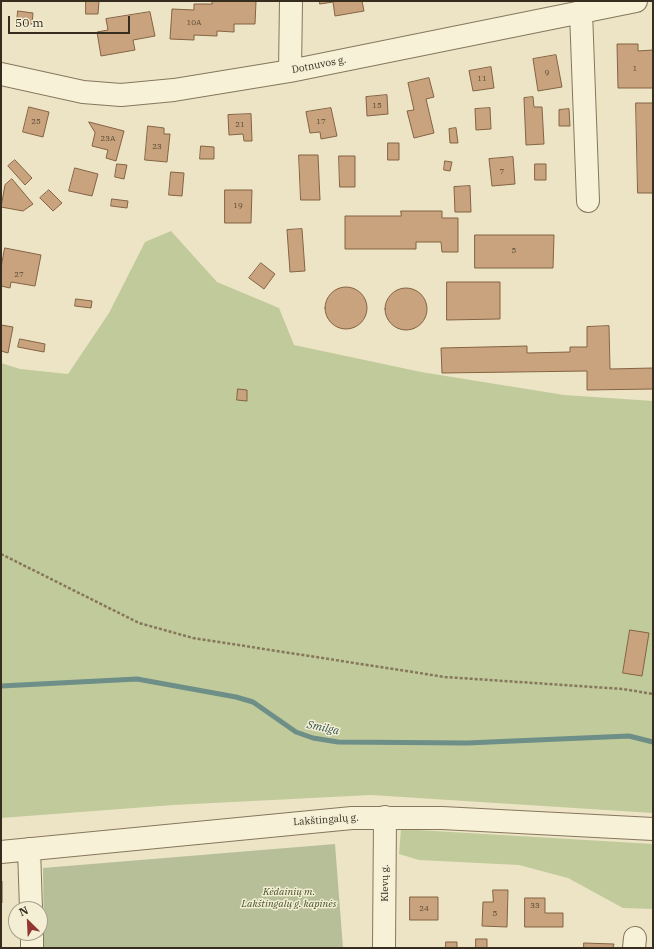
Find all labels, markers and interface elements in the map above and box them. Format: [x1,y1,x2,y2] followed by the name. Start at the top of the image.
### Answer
[10,8,132,34] scale bar
[15,15,44,30] text: 50 m
[186,18,202,28] house number: 10A
[291,54,347,76] street label: Dotnuvos g.
[633,64,637,74] house number: 1
[545,68,549,78] house number: 9
[477,74,487,84] house number: 11
[372,101,382,111] house number: 15
[31,117,41,127] house number: 25
[316,117,326,127] house number: 17
[235,120,245,130] house number: 21
[100,134,116,144] house number: 23A
[152,142,162,152] house number: 23
[500,167,504,177] house number: 7
[233,201,243,211] house number: 19
[512,246,516,256] house number: 5
[14,270,24,280] house number: 27
[306,718,340,738] water label: Smilga
[293,812,359,828] street label: Lakštingalų g.
[379,864,391,902] street label: Klevų g.
[242,886,336,910] park label: Kėdainių m. Lakštingalų g. kapinės
[8,901,48,941] north arrow
[530,901,540,911] house number: 33
[17,903,30,919] text: N
[419,904,429,914] house number: 24
[493,909,497,919] house number: 5

